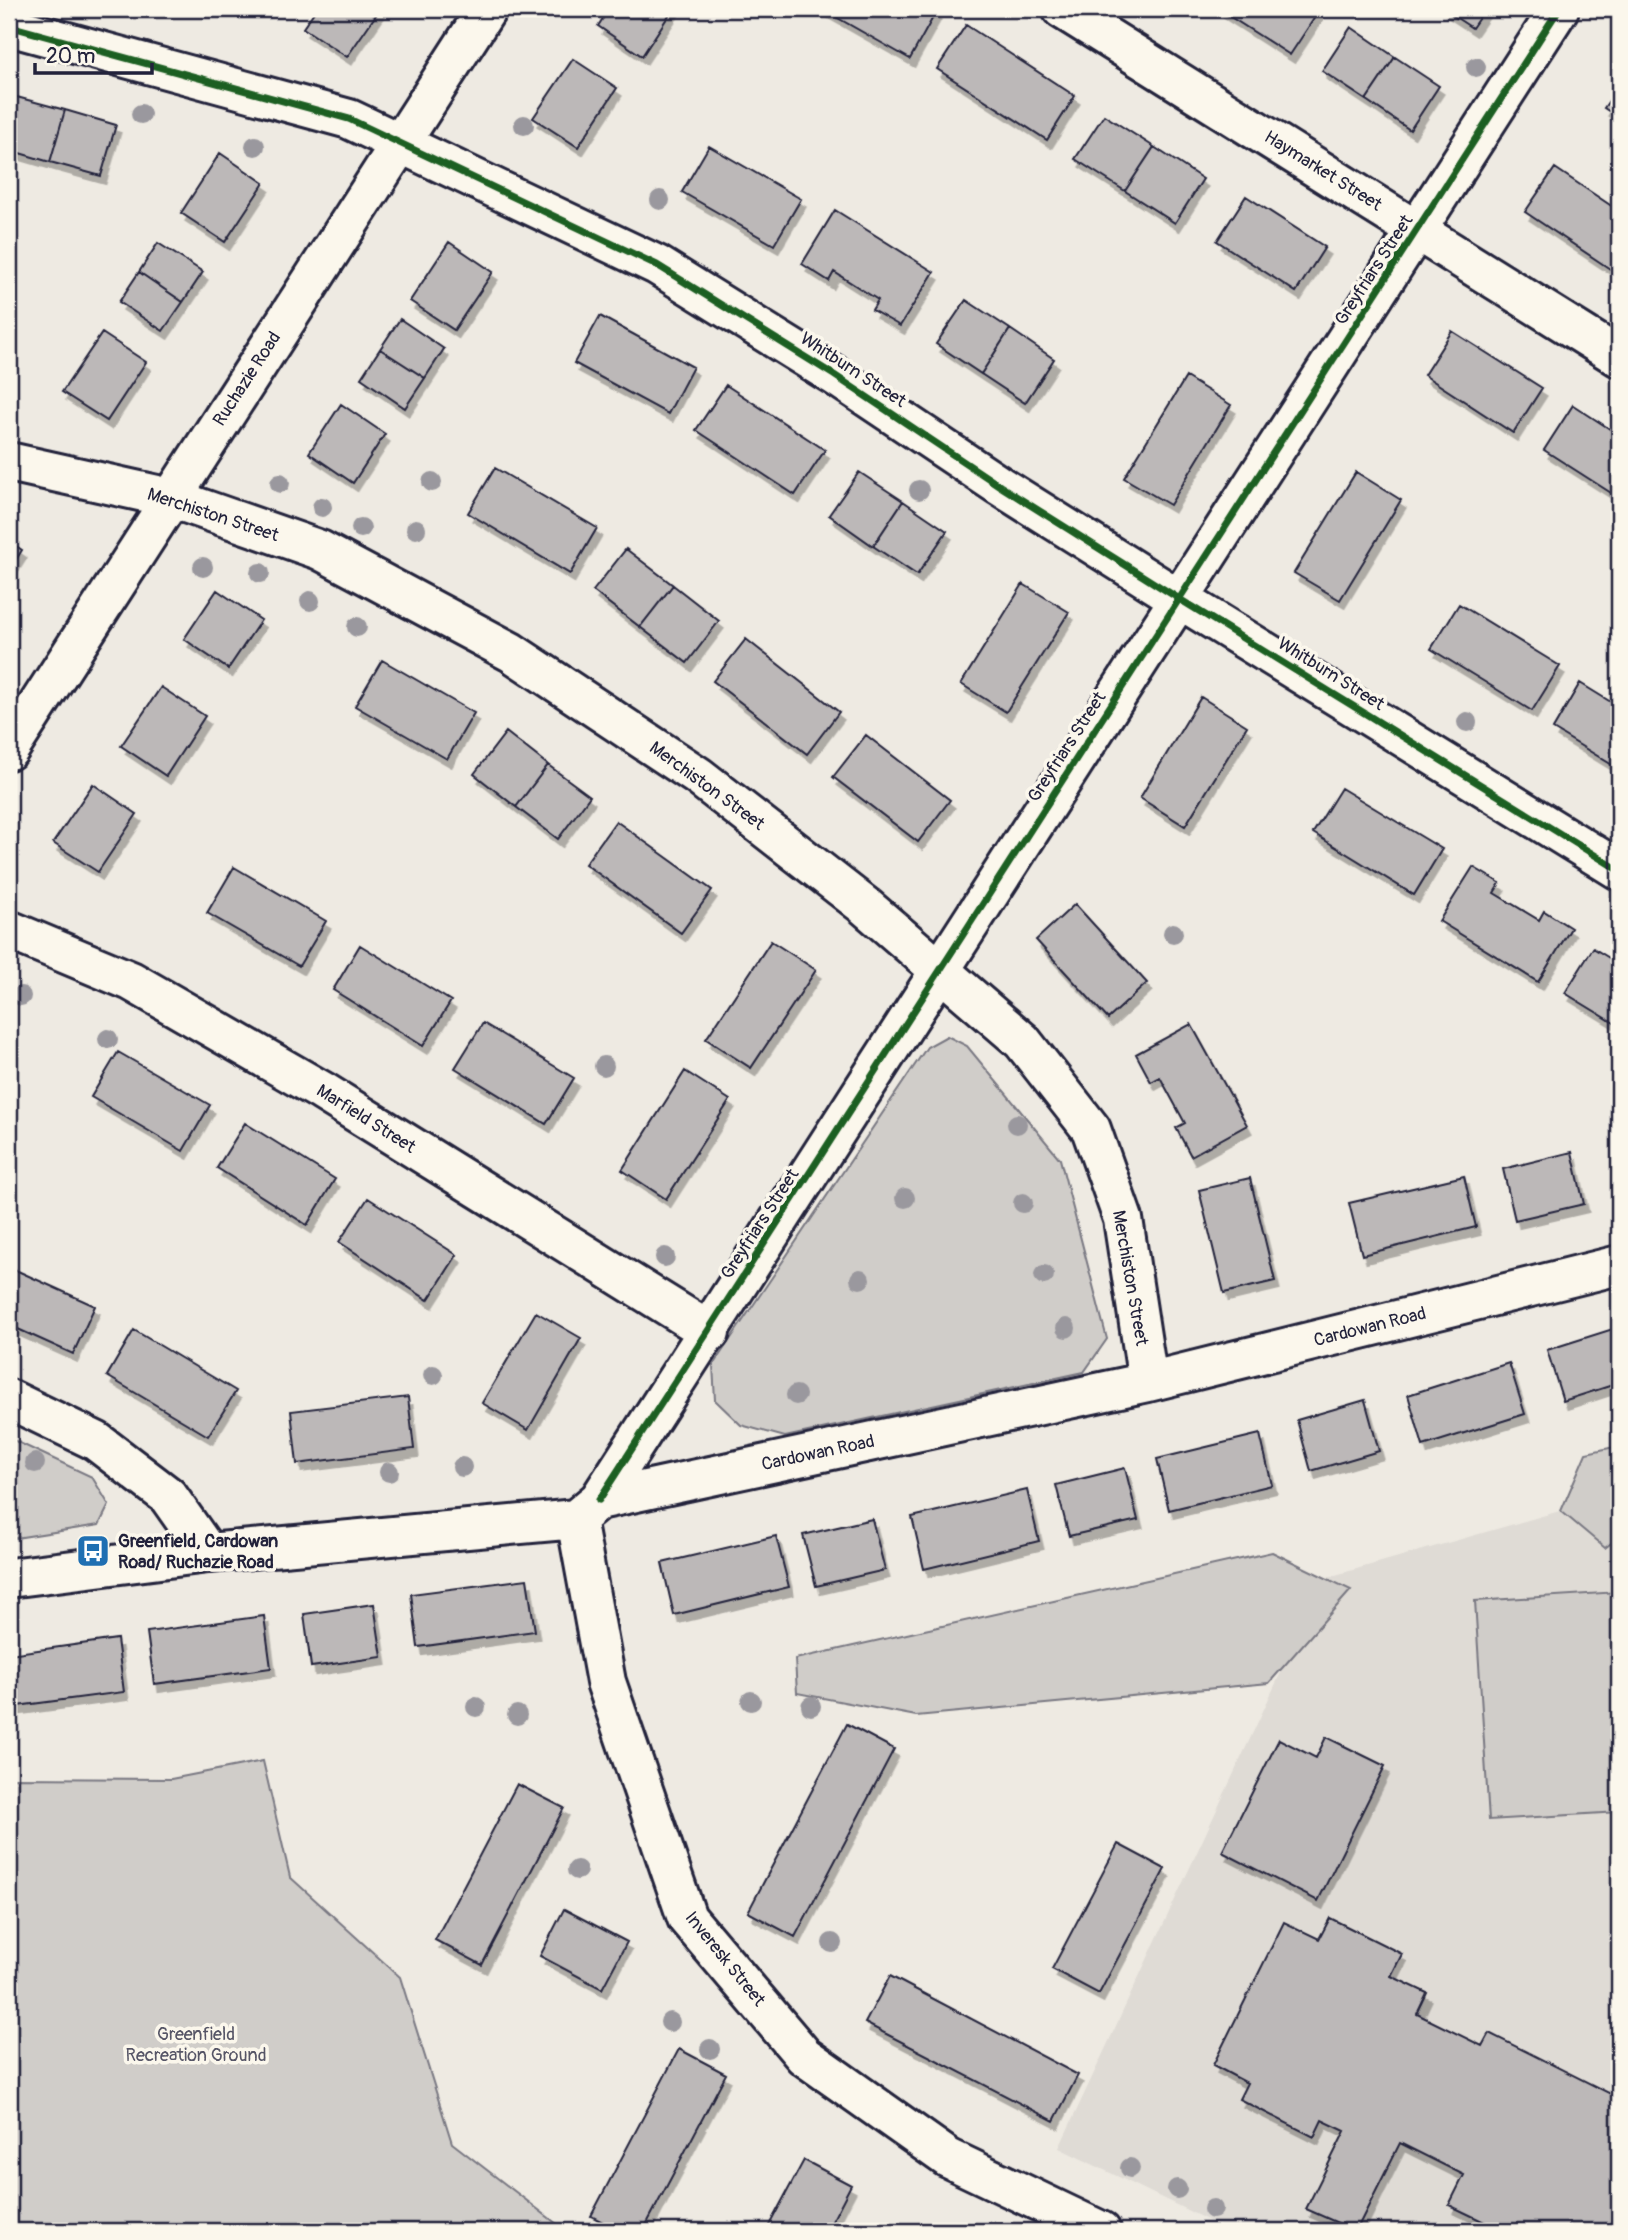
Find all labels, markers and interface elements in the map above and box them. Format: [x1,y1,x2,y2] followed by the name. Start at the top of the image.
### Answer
[35,32,152,76] scale bar
[46,43,95,70] text: 20 m
[1260,126,1387,217] street label: Haymarket Street
[1330,210,1419,330] street label: Greyfriars Street
[208,327,286,431] street label: Ruchazie Road
[796,327,911,413] street label: Whitburn Street
[144,483,282,547] street label: Merchiston Street
[1273,632,1389,716] street label: Whitburn Street
[1023,687,1112,807] street label: Greyfriars Street
[645,736,770,836] street label: Merchiston Street
[312,1079,421,1159] street label: Marfield Street
[716,1164,805,1284] street label: Greyfriars Street
[1107,1209,1153,1348] street label: Merchiston Street
[1312,1302,1428,1352] street label: Cardowan Road
[759,1430,877,1476] street label: Cardowan Road
[118,1530,278,1574] place label: Greenfield, Cardowan Road/ Ruchazie Road
[74,1532,112,1570] bus stop icon: Greenfield, Cardowan Road/ Ruchazie Road
[680,1907,771,2012] street label: Inveresk Street
[126,2023,266,2067] park label: Greenfield Recreation Ground

